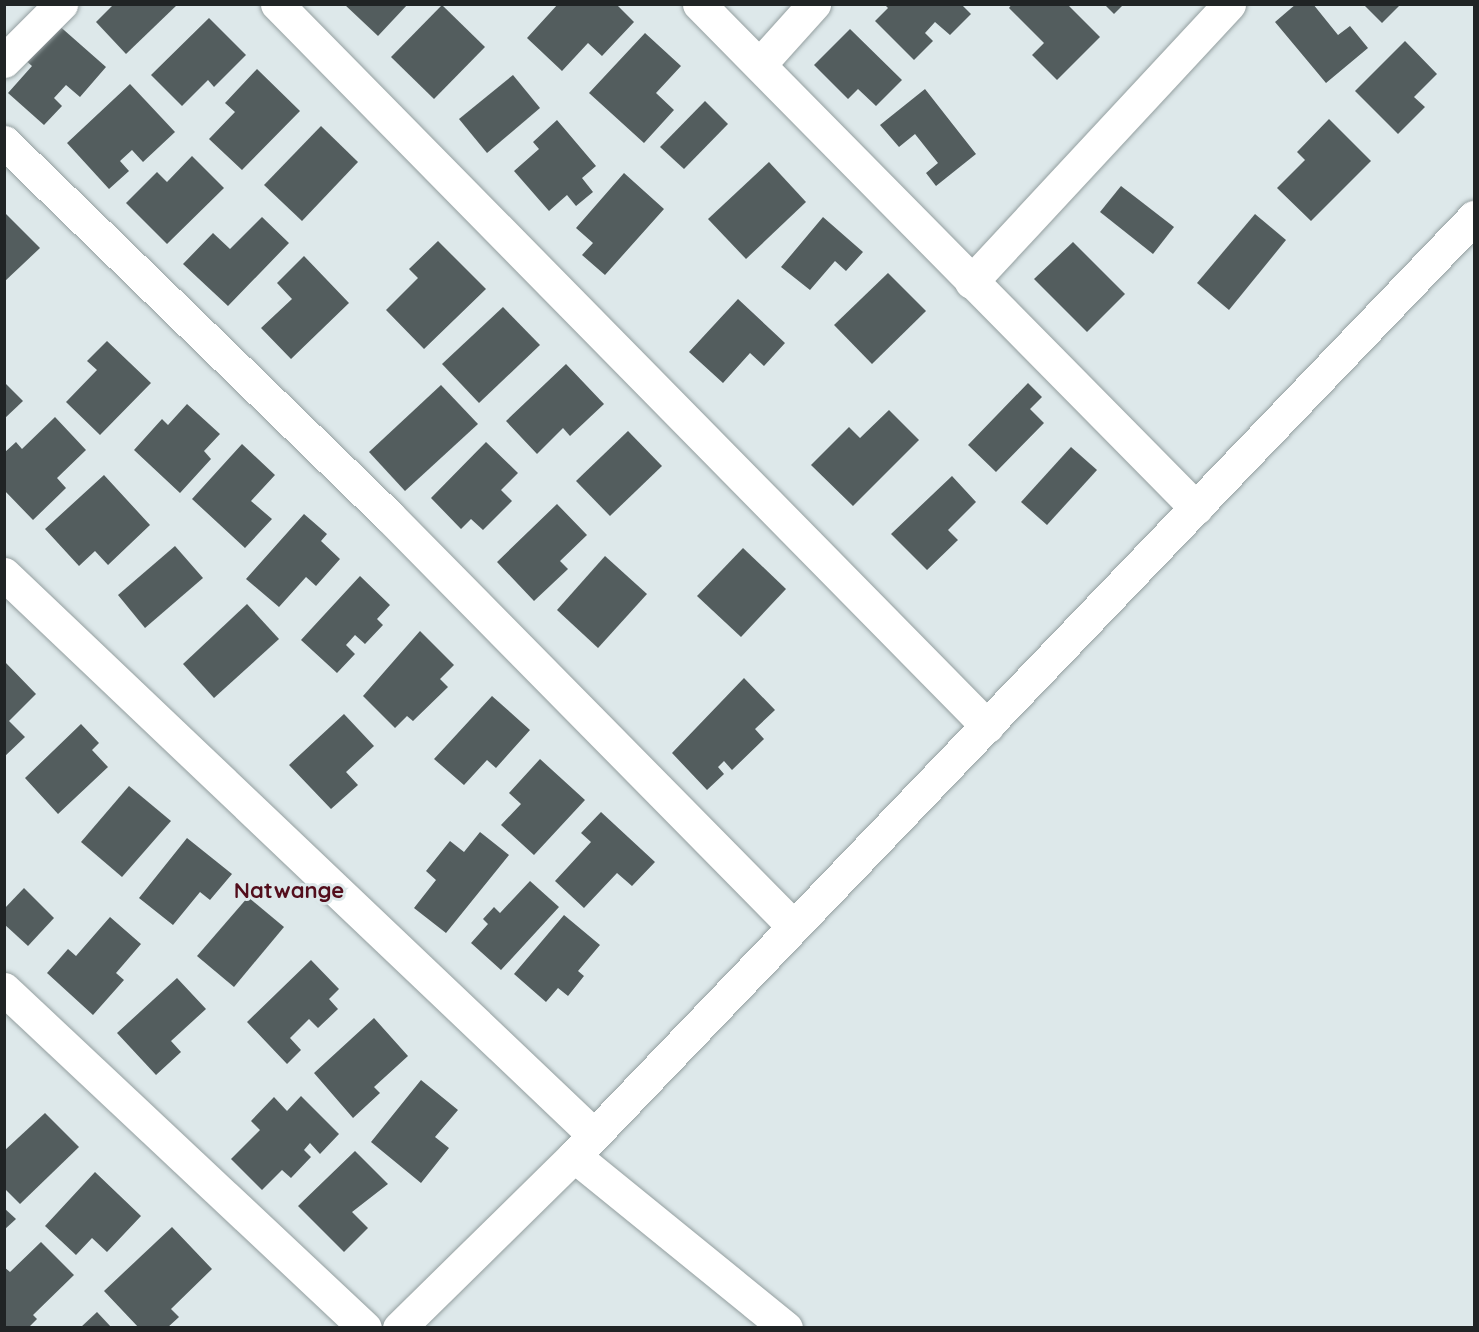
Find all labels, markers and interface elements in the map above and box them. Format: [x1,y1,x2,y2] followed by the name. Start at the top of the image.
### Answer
[234,878,344,904] district label: Natwange

